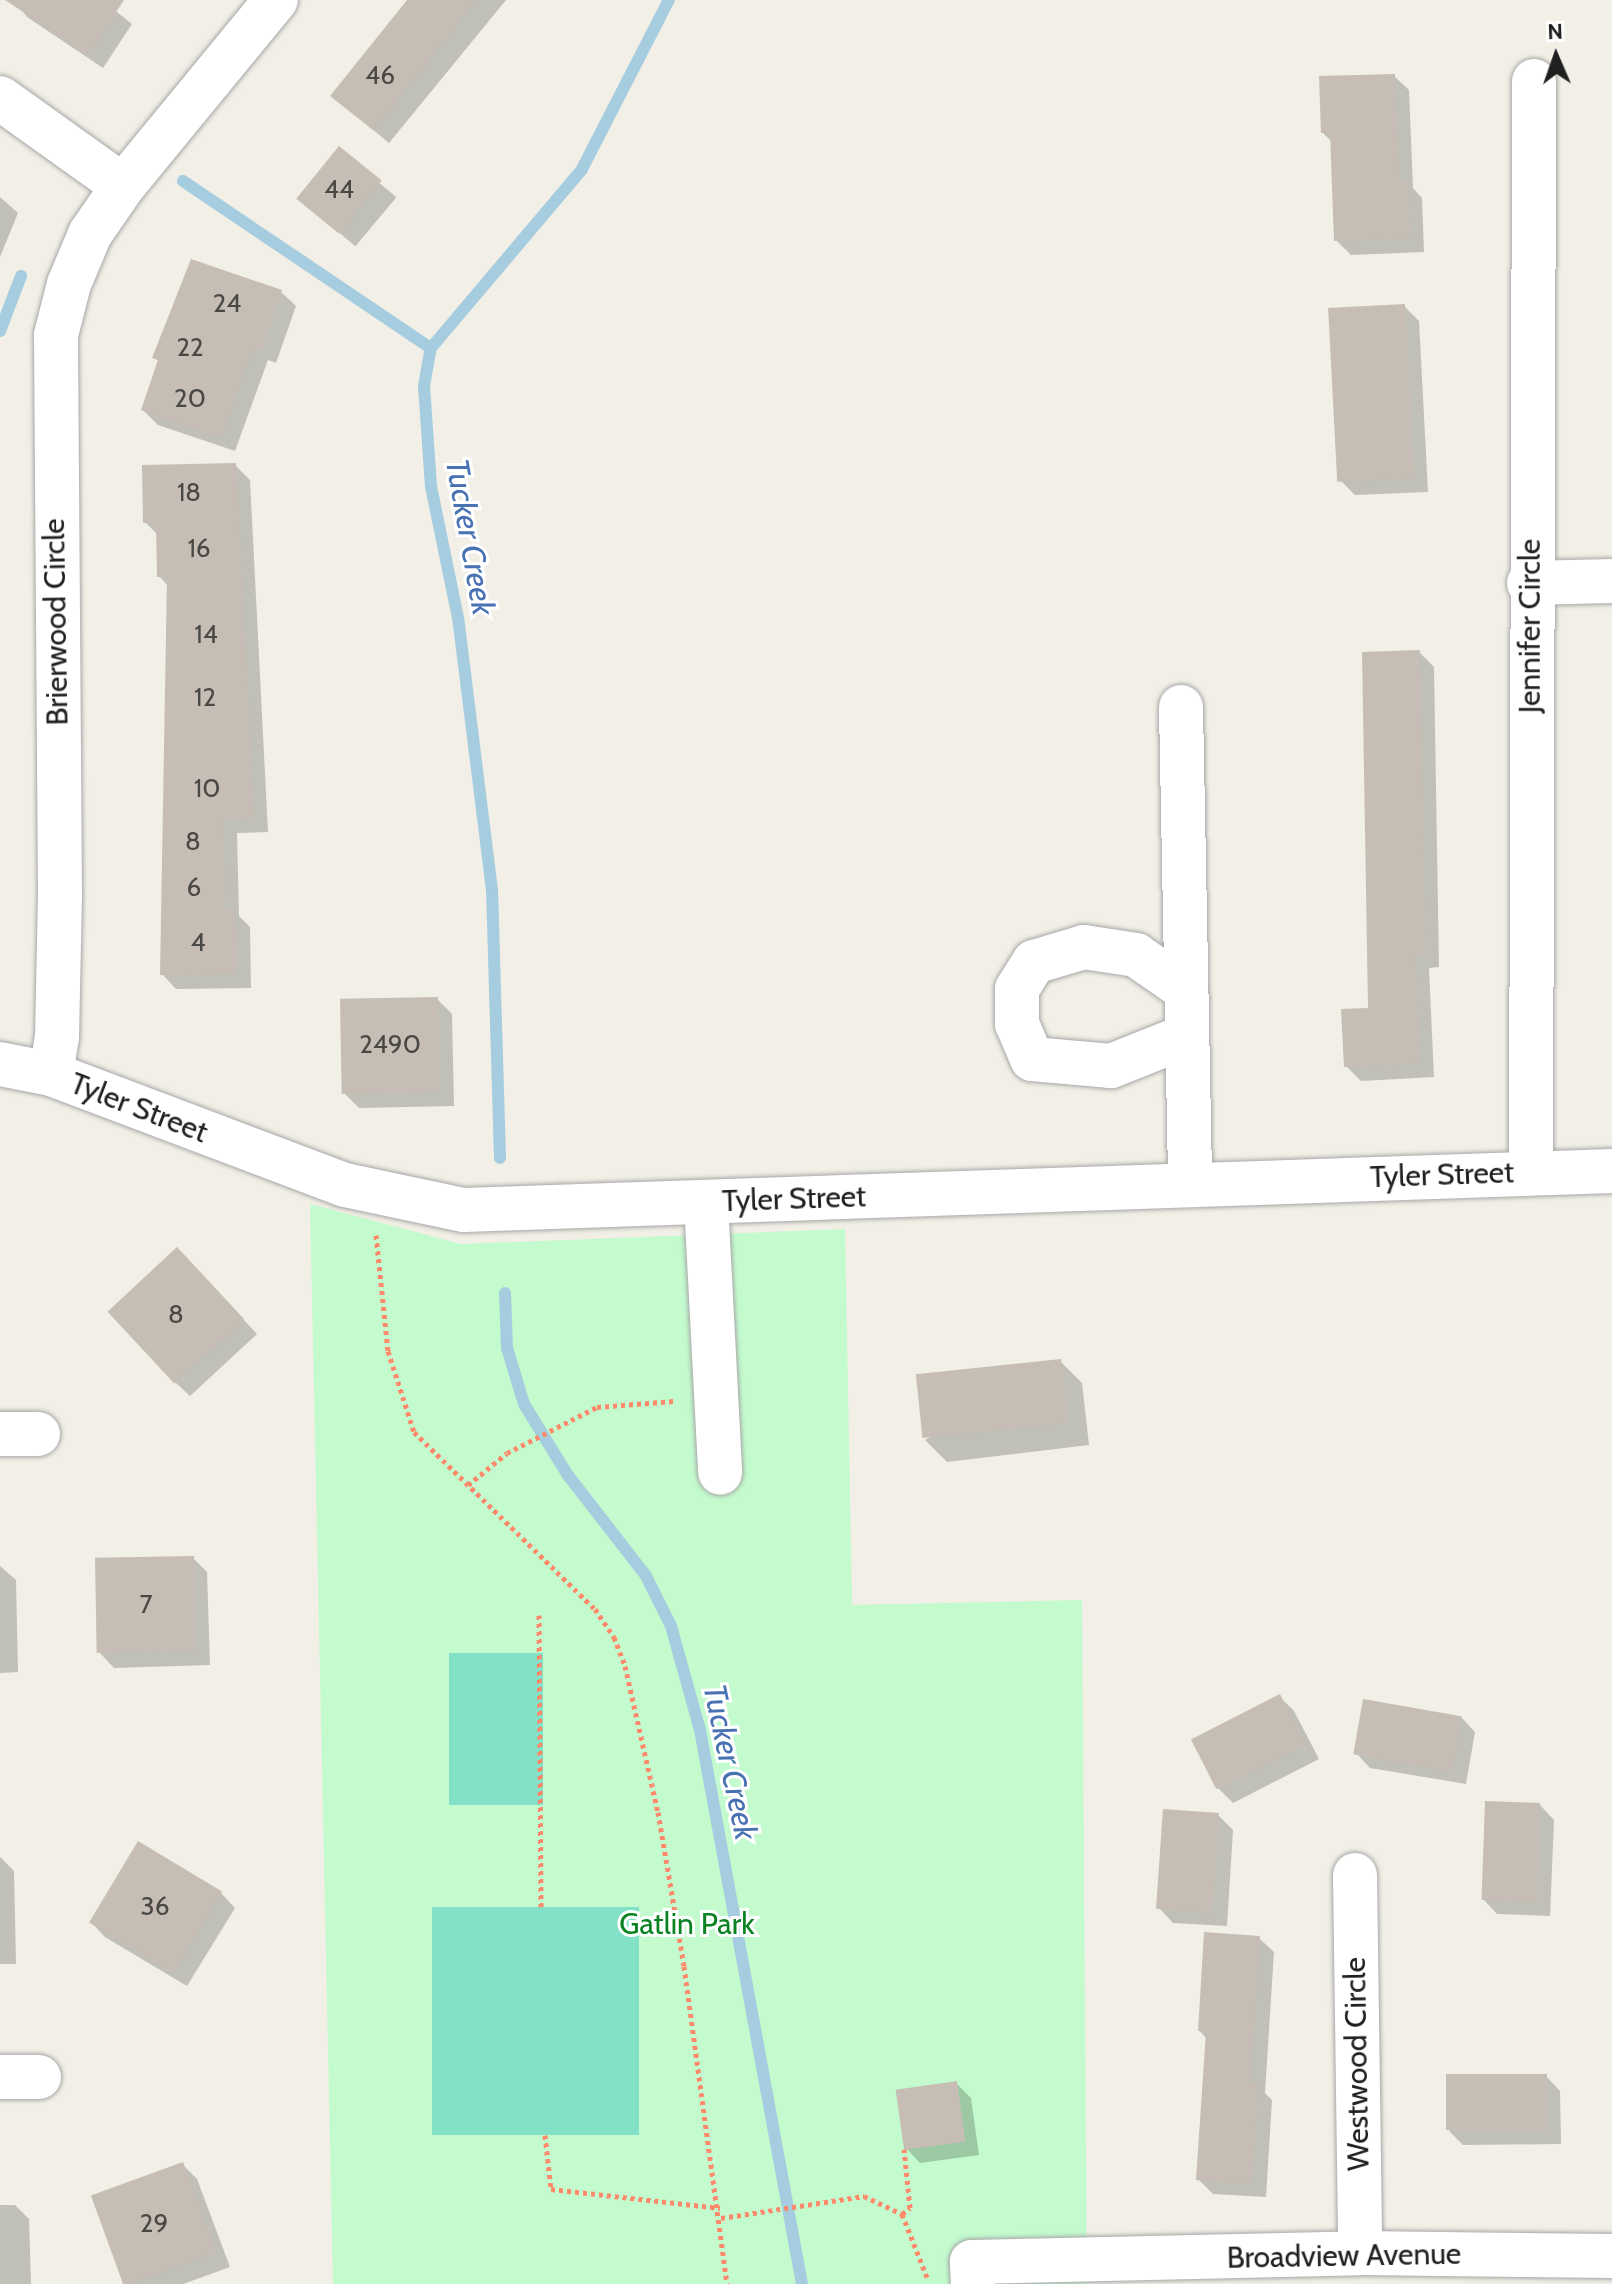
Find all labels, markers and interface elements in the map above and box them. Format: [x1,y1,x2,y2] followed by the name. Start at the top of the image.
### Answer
[1516,16,1596,96] north arrow
[1547,18,1563,45] text: N
[365,60,395,92] house number: 46
[324,174,354,206] house number: 44
[213,288,241,320] house number: 24
[176,332,204,364] house number: 22
[174,383,206,415] house number: 20
[437,456,503,618] water label: Tucker Creek
[177,477,201,509] house number: 18
[36,518,76,726] street label: Brierwood Circle
[187,533,211,565] house number: 16
[1512,539,1548,713] street label: Jennifer Circle
[194,619,218,651] house number: 14
[194,682,216,714] house number: 12
[194,773,220,805] house number: 10
[185,826,201,858] house number: 8
[187,872,201,904] house number: 6
[190,927,206,959] house number: 4
[359,1029,421,1061] house number: 2490
[65,1065,213,1151] street label: Tyler Street
[1369,1154,1515,1196] street label: Tyler Street
[721,1178,867,1220] street label: Tyler Street
[168,1299,184,1331] house number: 8
[139,1589,153,1621] house number: 7
[695,1681,765,1843] water label: Tucker Creek
[141,1891,169,1923] house number: 36
[619,1906,755,1942] park label: Gatlin Park
[1337,1957,1377,2171] street label: Westwood Circle
[140,2208,168,2240] house number: 29
[1226,2236,1462,2276] street label: Broadview Avenue

